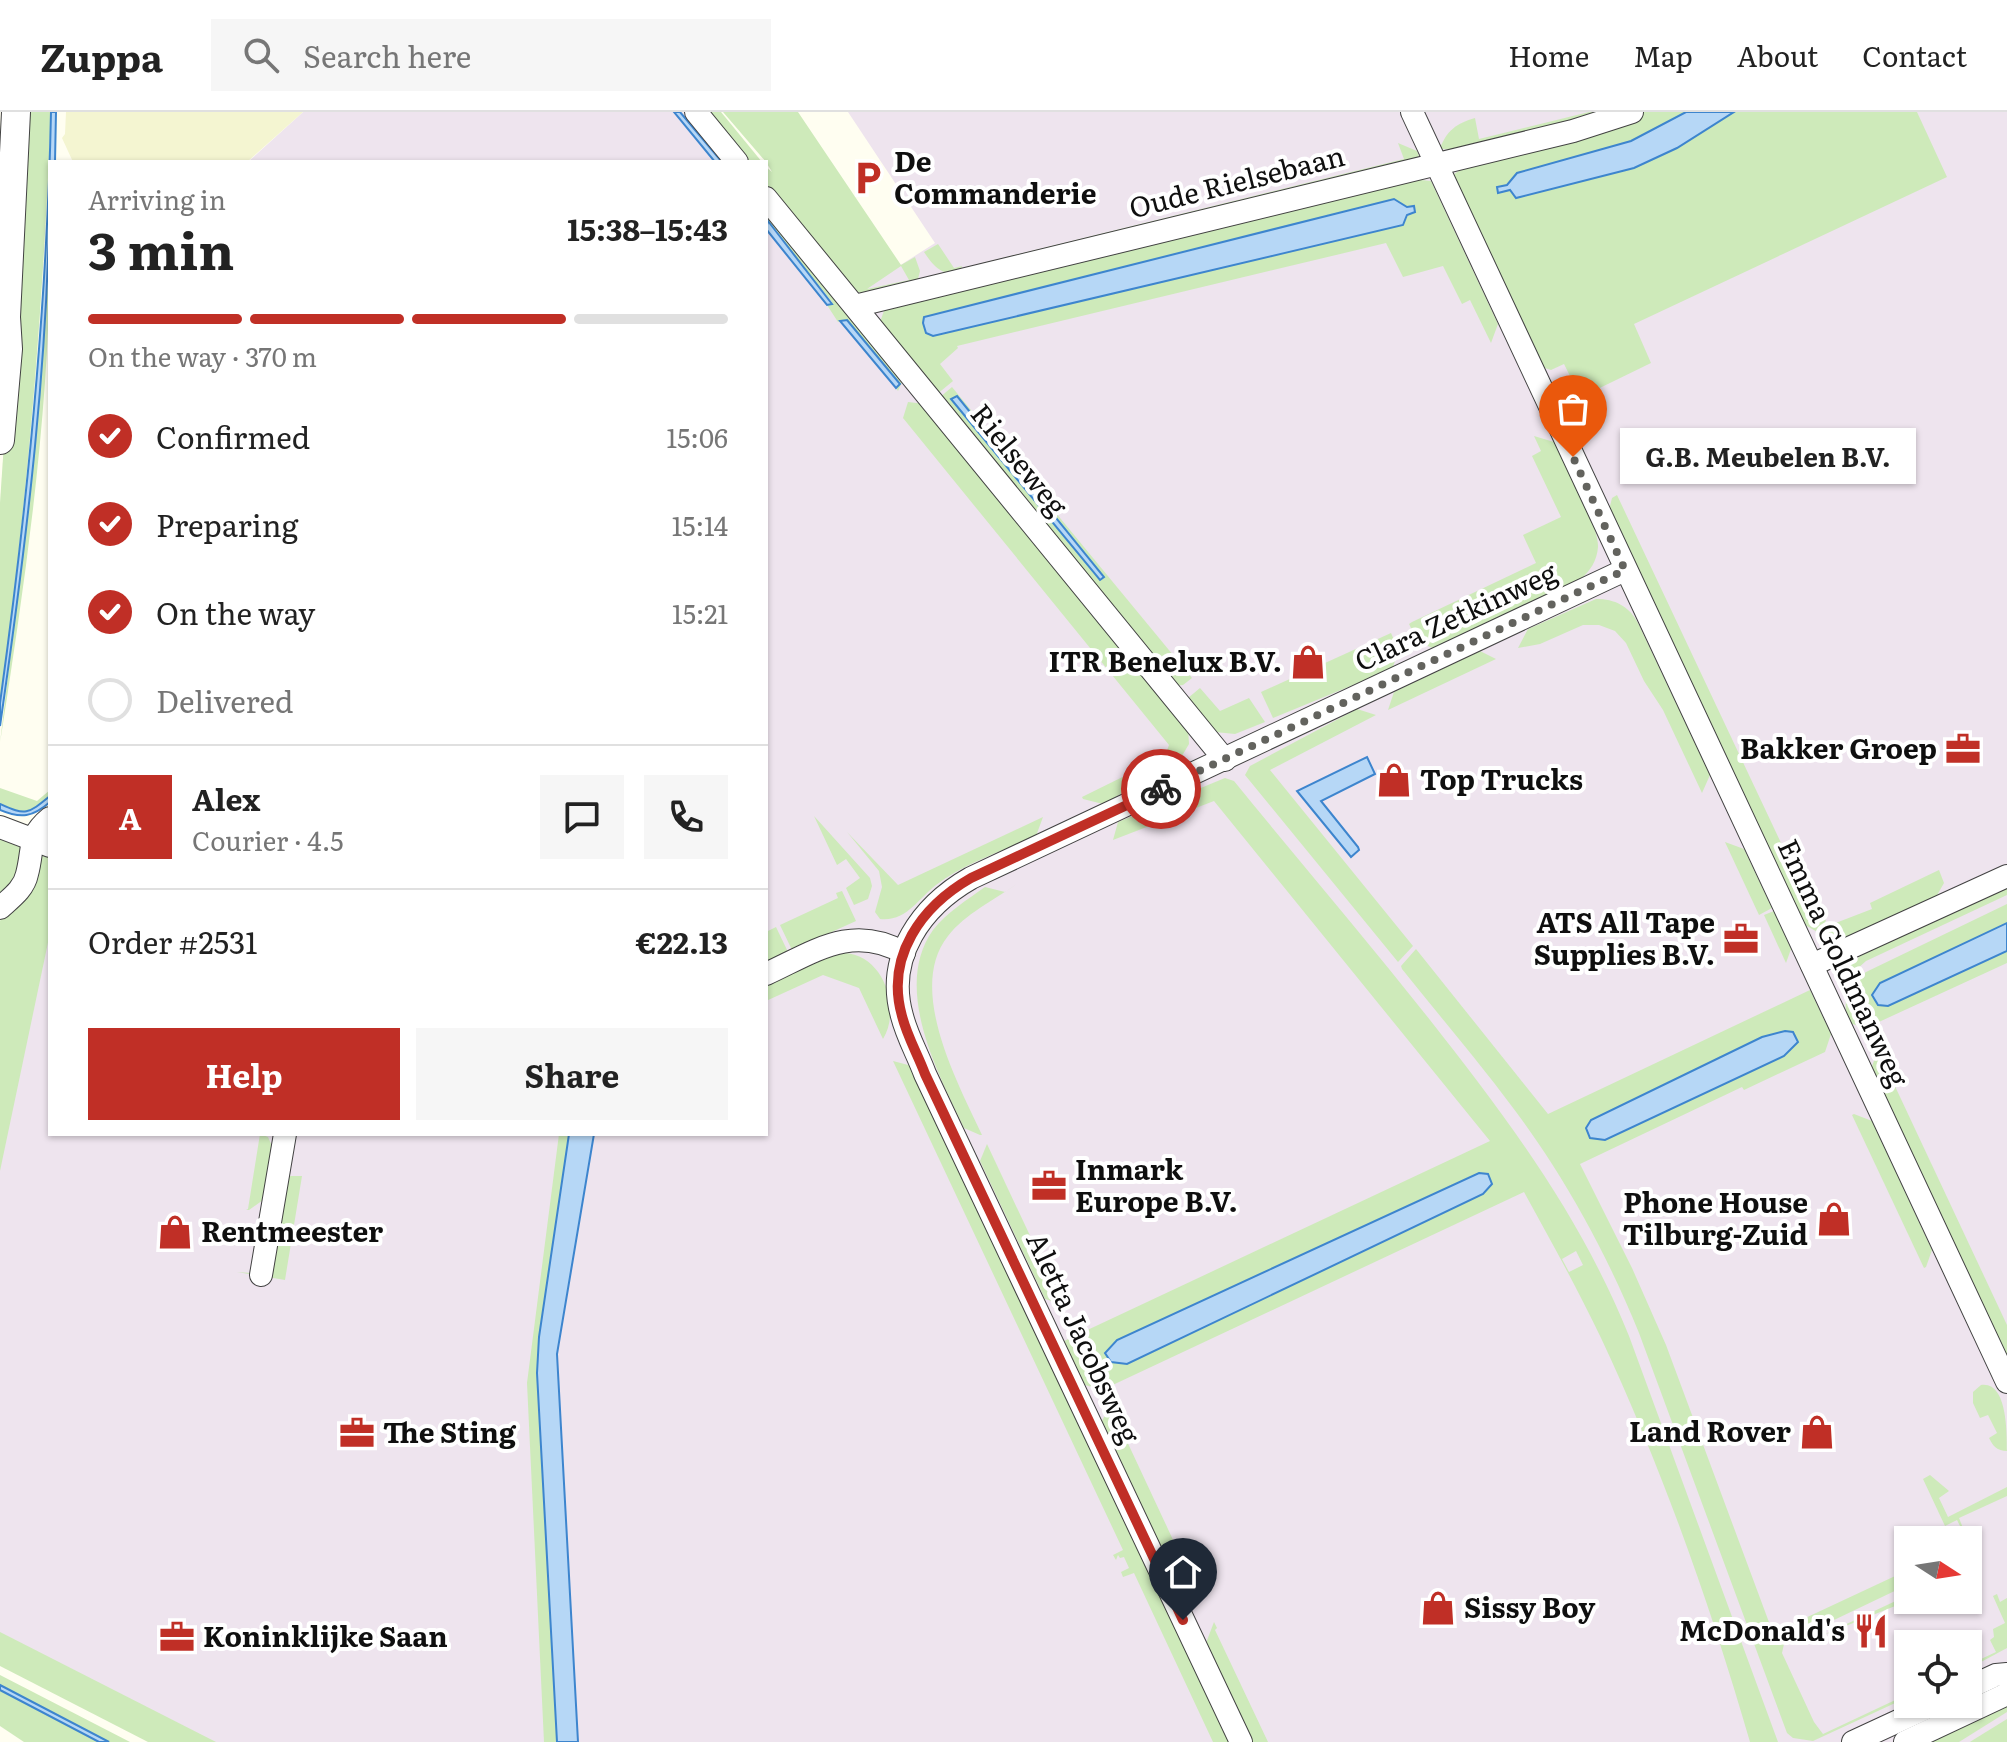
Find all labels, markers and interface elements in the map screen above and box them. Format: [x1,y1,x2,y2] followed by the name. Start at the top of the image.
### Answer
[211,19,771,91] search box
[40,27,163,84] text: Zuppa
[239,33,283,77] icon: search
[303,33,471,77] text: Search here
[1508,34,1589,76] text: Home
[1633,34,1693,76] text: Map
[1737,34,1818,76] text: About
[1862,34,1967,76] text: Contact
[1124,133,1349,227] street label: Oude Rielsebaan
[894,139,1097,213] place label: De Commanderie
[849,159,887,197] parking icon: De Commanderie
[88,179,226,218] text: Arriving in
[567,206,728,250] text: 15:38–15:43
[88,209,234,286] text: 3 min
[88,336,317,375] text: On the way · 370 m
[1539,375,1607,457] pin
[1551,387,1595,431] icon: bag
[962,394,1079,524] street label: Rielseweg
[88,414,132,458] icon: check
[156,414,310,458] text: Confirmed
[667,417,728,456] text: 15:06
[1621,429,1917,485] callout: G.B. Meubelen B.V.
[1645,436,1891,475] text: G.B. Meubelen B.V.
[88,502,132,546] icon: check
[156,502,298,546] text: Preparing
[672,505,728,544] text: 15:14
[1347,550,1564,680] street label: Clara Zetkinweg
[88,590,132,634] icon: check
[156,590,315,634] text: On the way
[672,593,728,632] text: 15:21
[1049,639,1282,681] place label: ITR Benelux B.V.
[1289,643,1327,681] shop icon: ITR Benelux B.V.
[156,678,293,722] text: Delivered
[1740,726,1937,768] place label: Bakker Groep
[1944,730,1982,768] office icon: Bakker Groep
[1121,749,1201,829] courier
[1420,757,1583,799] place label: Top Trucks
[1375,761,1413,799] shop icon: Top Trucks
[1139,767,1183,811] icon: bike
[540,775,624,859] button: chat
[644,775,728,859] button: phone
[192,776,260,820] text: Alex
[119,795,141,839] text: A
[192,820,344,859] text: Courier · 4.5
[1769,831,1921,1093] street label: Emma Goldmanweg
[1534,900,1715,974] place label: ATS All Tape Supplies B.V.
[88,919,257,963] text: Order #2531
[636,919,728,963] text: €22.13
[1722,920,1760,958] office icon: ATS All Tape Supplies B.V.
[88,1028,400,1120] button: Help
[416,1028,728,1120] button: Share
[1075,1147,1238,1221] place label: Inmark Europe B.V.
[1030,1167,1068,1205] office icon: Inmark Europe B.V.
[1623,1180,1808,1254] place label: Phone House Tilburg-Zuid
[1815,1200,1853,1238] shop icon: Phone House Tilburg-Zuid
[201,1209,383,1251] place label: Rentmeester
[156,1213,194,1251] shop icon: Rentmeester
[1017,1225,1152,1450] street label: Aletta Jacobsweg
[1629,1409,1791,1451] place label: Land Rover
[383,1410,517,1452] place label: The Sting
[1798,1413,1836,1451] shop icon: Land Rover
[338,1414,376,1452] office icon: The Sting
[1894,1526,1982,1614] north arrow
[1894,1526,1982,1718] map controls
[1149,1538,1217,1620] pin
[1161,1550,1205,1594] icon: home
[1464,1585,1596,1627] place label: Sissy Boy
[1419,1589,1457,1627] shop icon: Sissy Boy
[1679,1608,1845,1650] place label: McDonald's
[1852,1612,1890,1650] restaurant icon: McDonald's
[203,1614,448,1656] place label: Koninklijke Saan
[158,1618,196,1656] office icon: Koninklijke Saan
[1894,1630,1982,1718] button: locate

